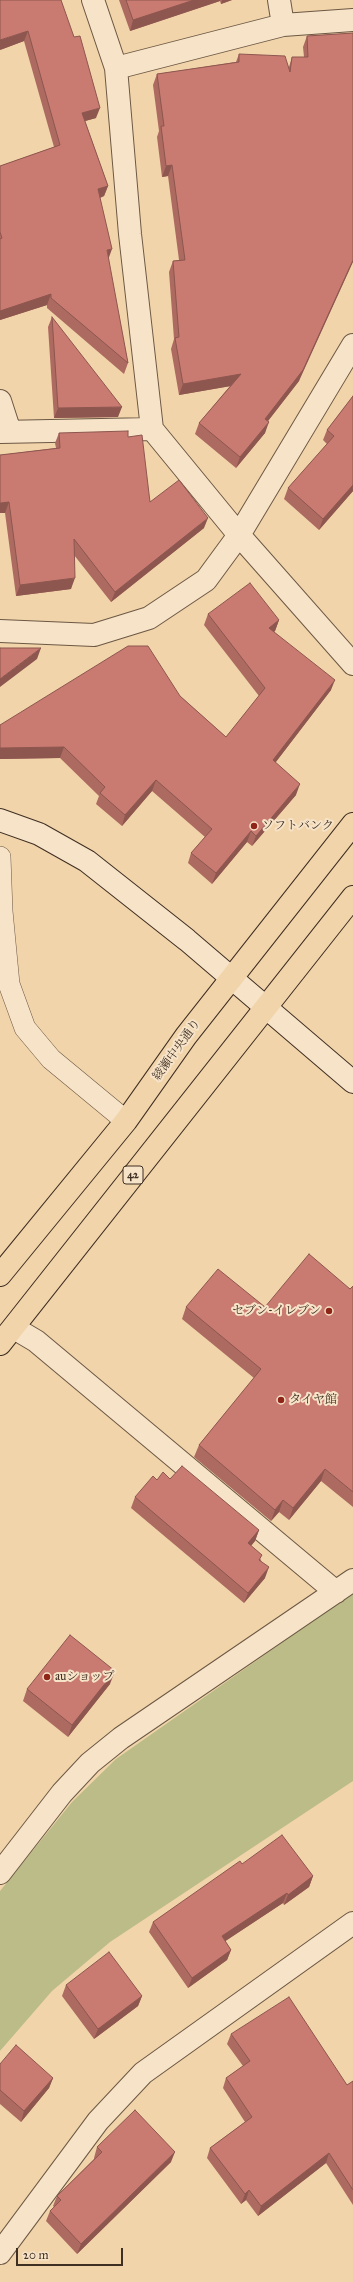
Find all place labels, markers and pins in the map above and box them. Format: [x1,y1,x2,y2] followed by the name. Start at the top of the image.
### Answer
[262,819,334,833] place label: ソフトバンク
[249,821,259,831] marker: ソフトバンク
[232,1304,321,1318] place label: セブン-イレブン
[324,1306,334,1316] marker: セブン-イレブン
[289,1393,337,1407] place label: タイヤ館
[276,1395,286,1405] marker: タイヤ館
[55,1670,114,1684] place label: auショップ
[42,1672,52,1682] marker: auショップ

